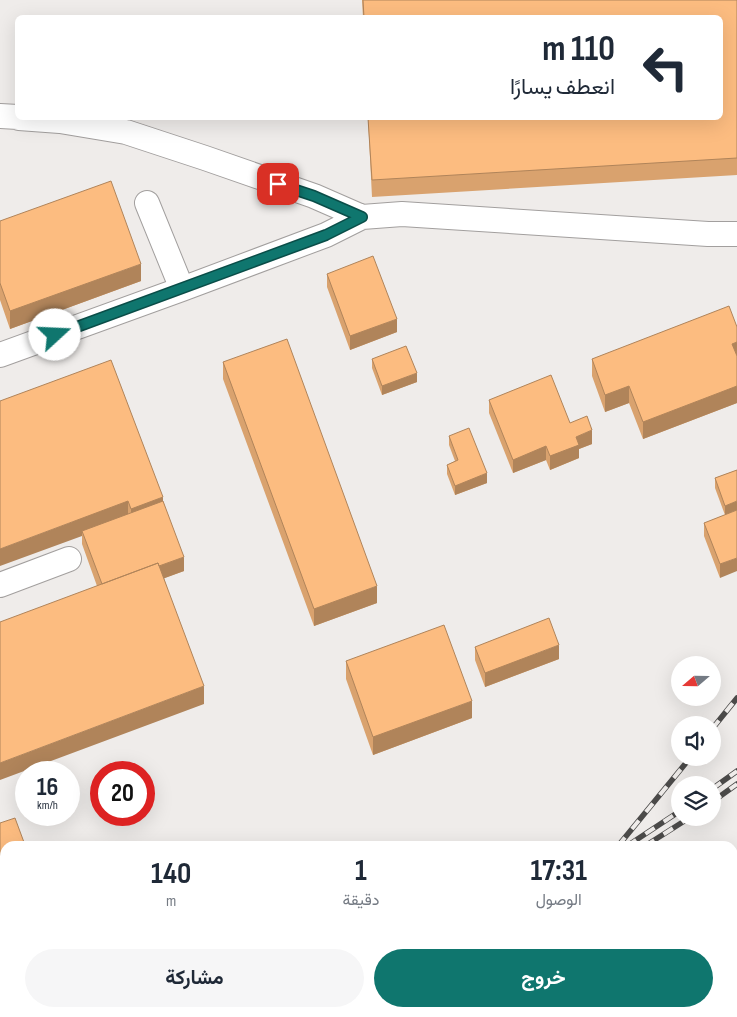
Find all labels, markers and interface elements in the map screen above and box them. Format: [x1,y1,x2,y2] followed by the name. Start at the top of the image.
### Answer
[542,28,615,71] text: 110 m
[633,35,698,100] icon: left
[510,74,615,101] text: انعطف يسارًا
[257,163,299,205] pin
[264,170,292,198] icon: arrive
[28,308,80,360] position arrow
[671,656,721,706] north arrow
[671,656,721,826] map controls
[671,716,721,766] button: sound
[90,761,155,826] speed limit sign: 20
[37,772,58,803] text: 16
[671,776,721,826] button: layers
[37,798,58,813] text: km/h
[355,853,367,889] text: 1
[531,853,587,889] text: 17:31
[151,856,191,892] text: 140
[342,891,379,910] text: دقيقة
[536,891,582,910] text: الوصول
[166,892,176,911] text: m
[25,949,364,1007] button: مشاركة
[374,949,713,1007] button: خروج

